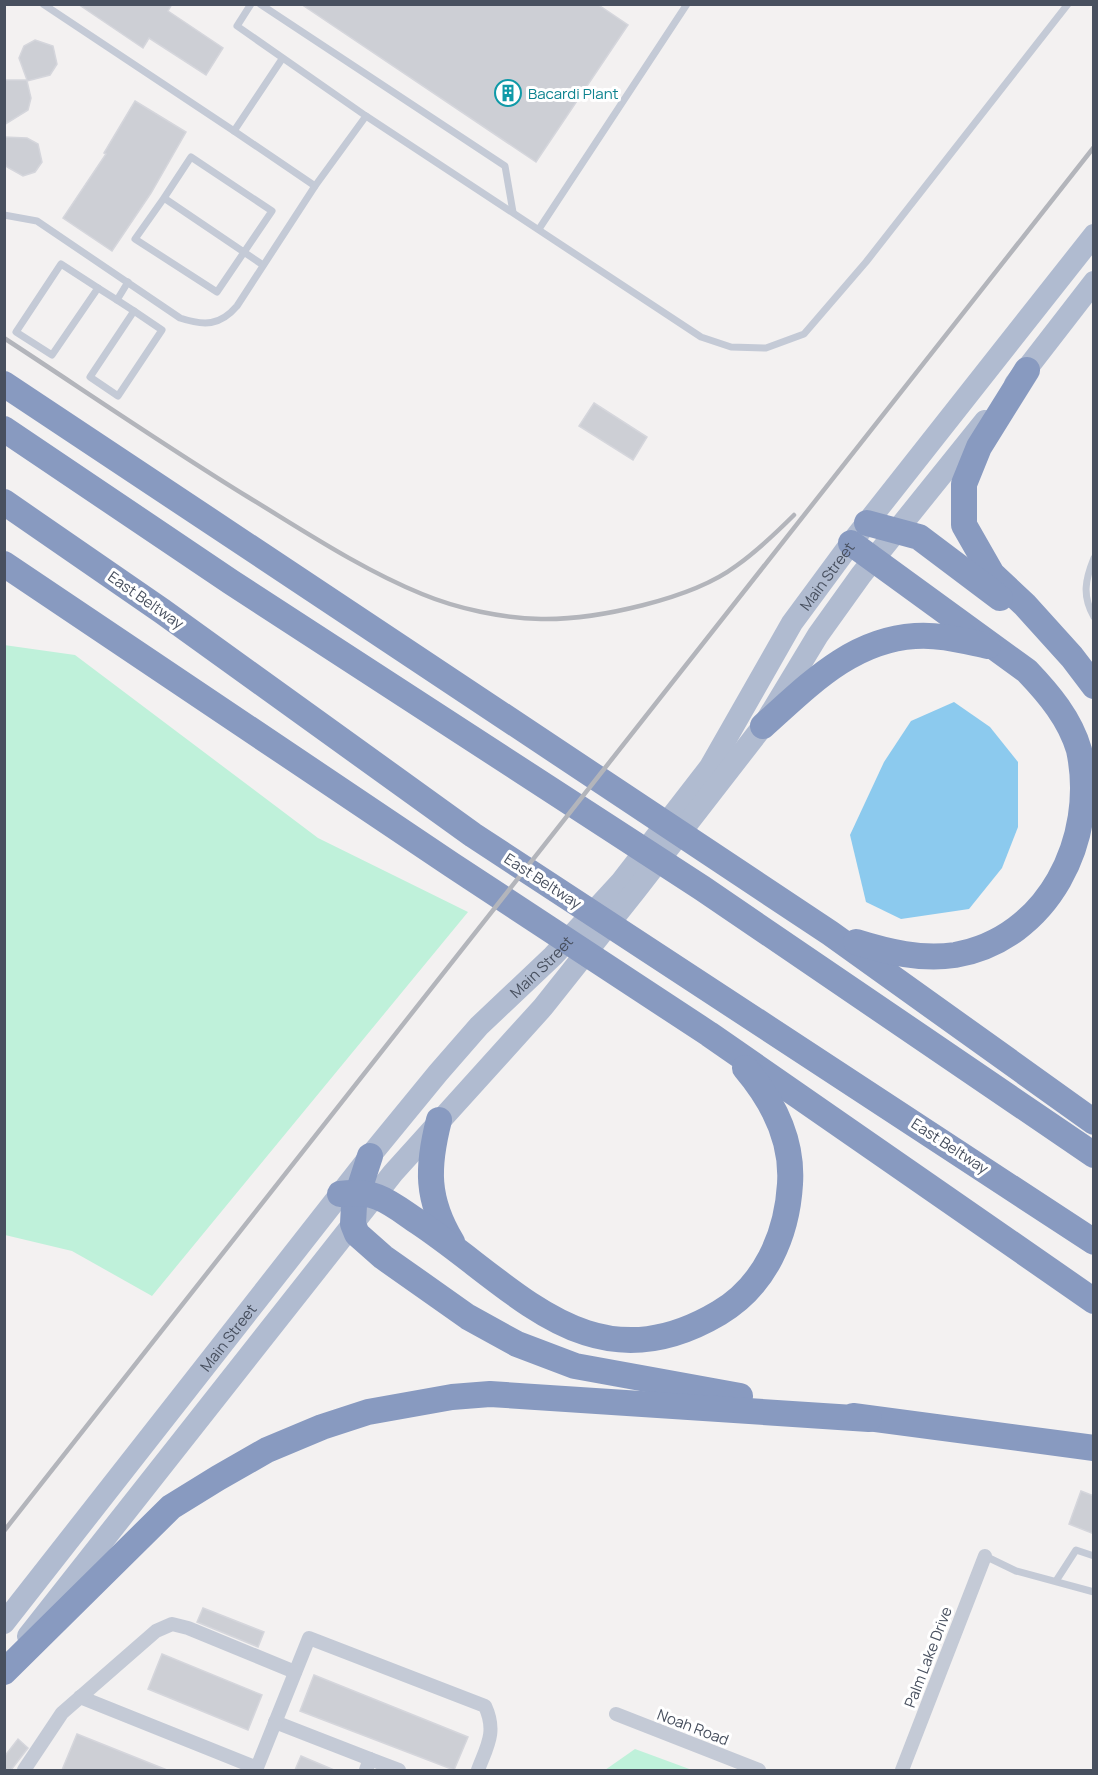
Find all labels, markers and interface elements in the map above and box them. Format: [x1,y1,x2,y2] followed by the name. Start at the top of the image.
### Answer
[493,78,523,108] building icon: Bacardi Plant
[528,83,619,104] place label: Bacardi Plant
[794,537,859,615] street label: Main Street
[104,566,188,634] street label: East Beltway
[500,848,586,914] street label: East Beltway
[505,931,577,1002] street label: Main Street
[907,1113,993,1179] street label: East Beltway
[195,1299,261,1375] street label: Main Street
[899,1603,957,1710] street label: Palm Lake Drive
[654,1704,732,1750] street label: Noah Road

